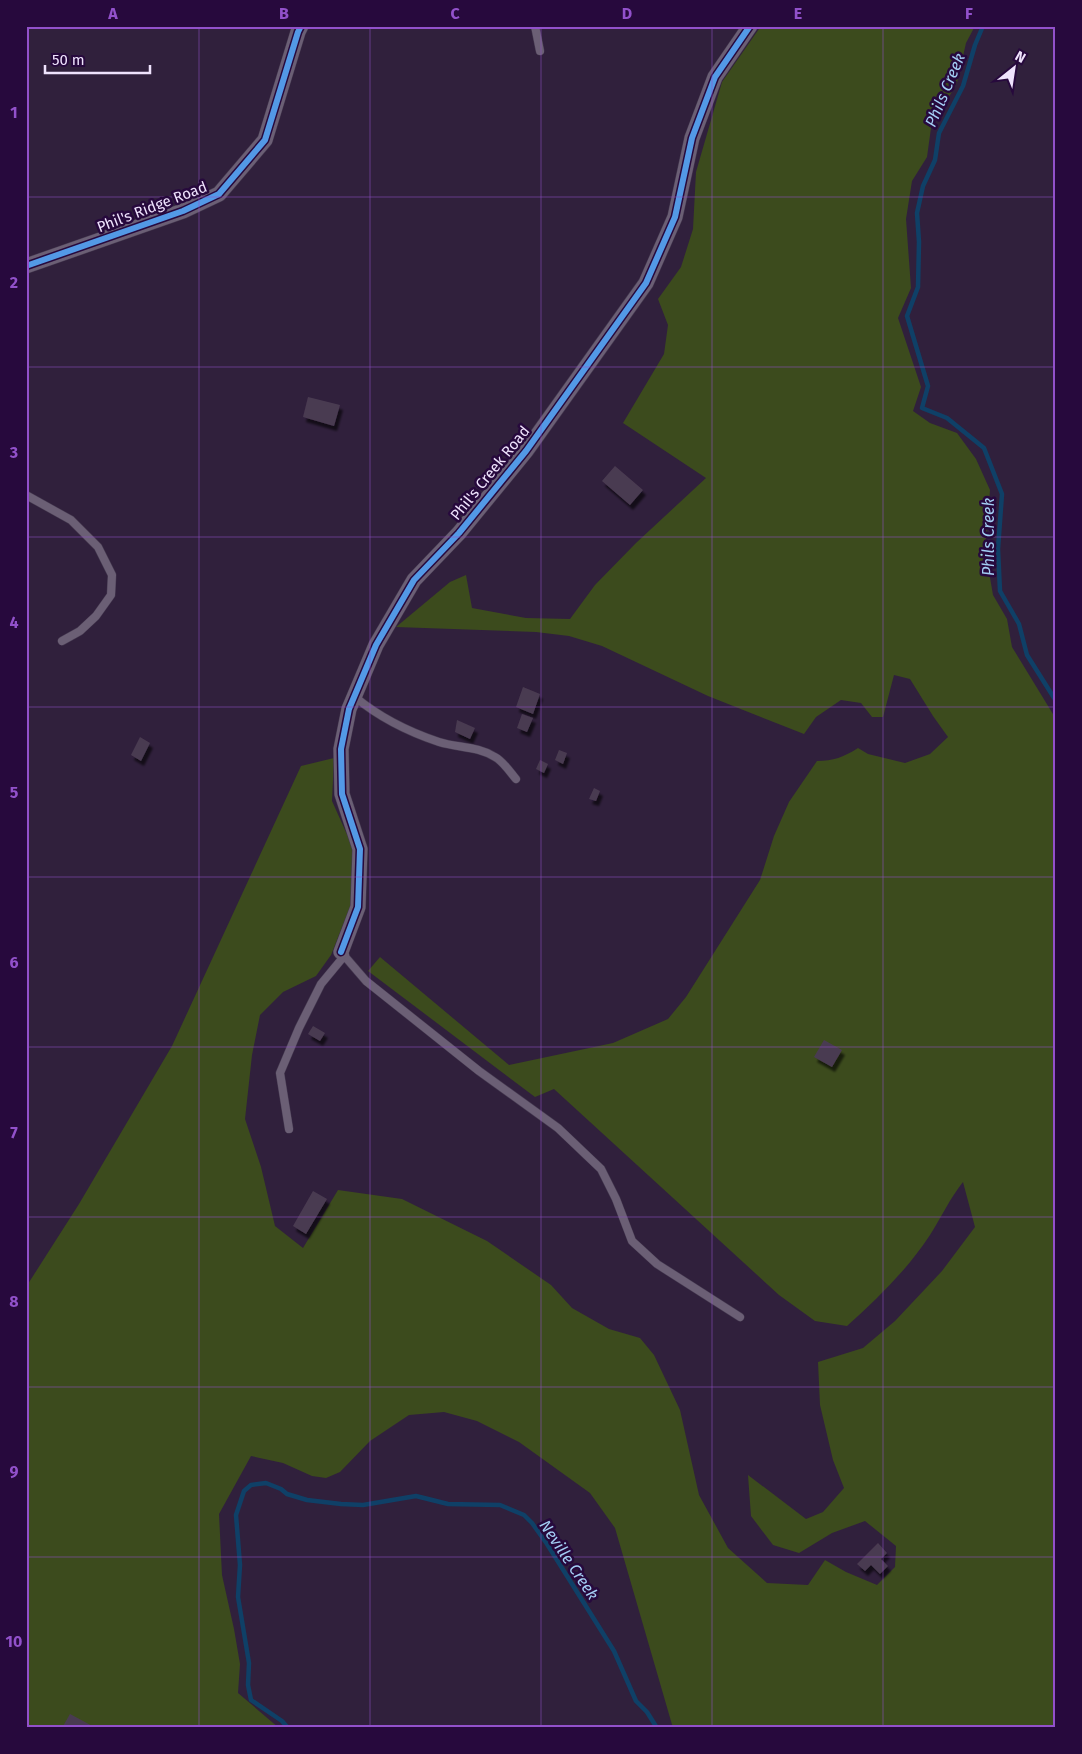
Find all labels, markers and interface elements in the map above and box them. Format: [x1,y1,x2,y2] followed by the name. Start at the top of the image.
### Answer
[107,4,118,23] text: A
[279,4,289,23] text: B
[450,4,460,23] text: C
[622,4,632,23] text: D
[794,4,802,23] text: E
[965,4,973,23] text: F
[45,42,150,74] scale bar
[990,42,1040,92] north arrow
[1012,47,1029,67] text: N
[921,50,969,130] water label: Phils Creek
[52,51,85,69] text: 50 m
[10,103,18,122] text: 1
[94,178,210,236] street label: Phil's Ridge Road
[10,273,18,292] text: 2
[447,422,533,524] street label: Phil's Creek Road
[9,443,18,462] text: 3
[979,498,998,576] water label: Phils Creek
[9,613,19,632] text: 4
[10,783,19,802] text: 5
[9,953,19,972] text: 6
[10,1123,18,1142] text: 7
[9,1292,19,1311] text: 8
[10,1462,19,1481] text: 9
[535,1516,603,1604] water label: Neville Creek
[6,1632,22,1651] text: 10

